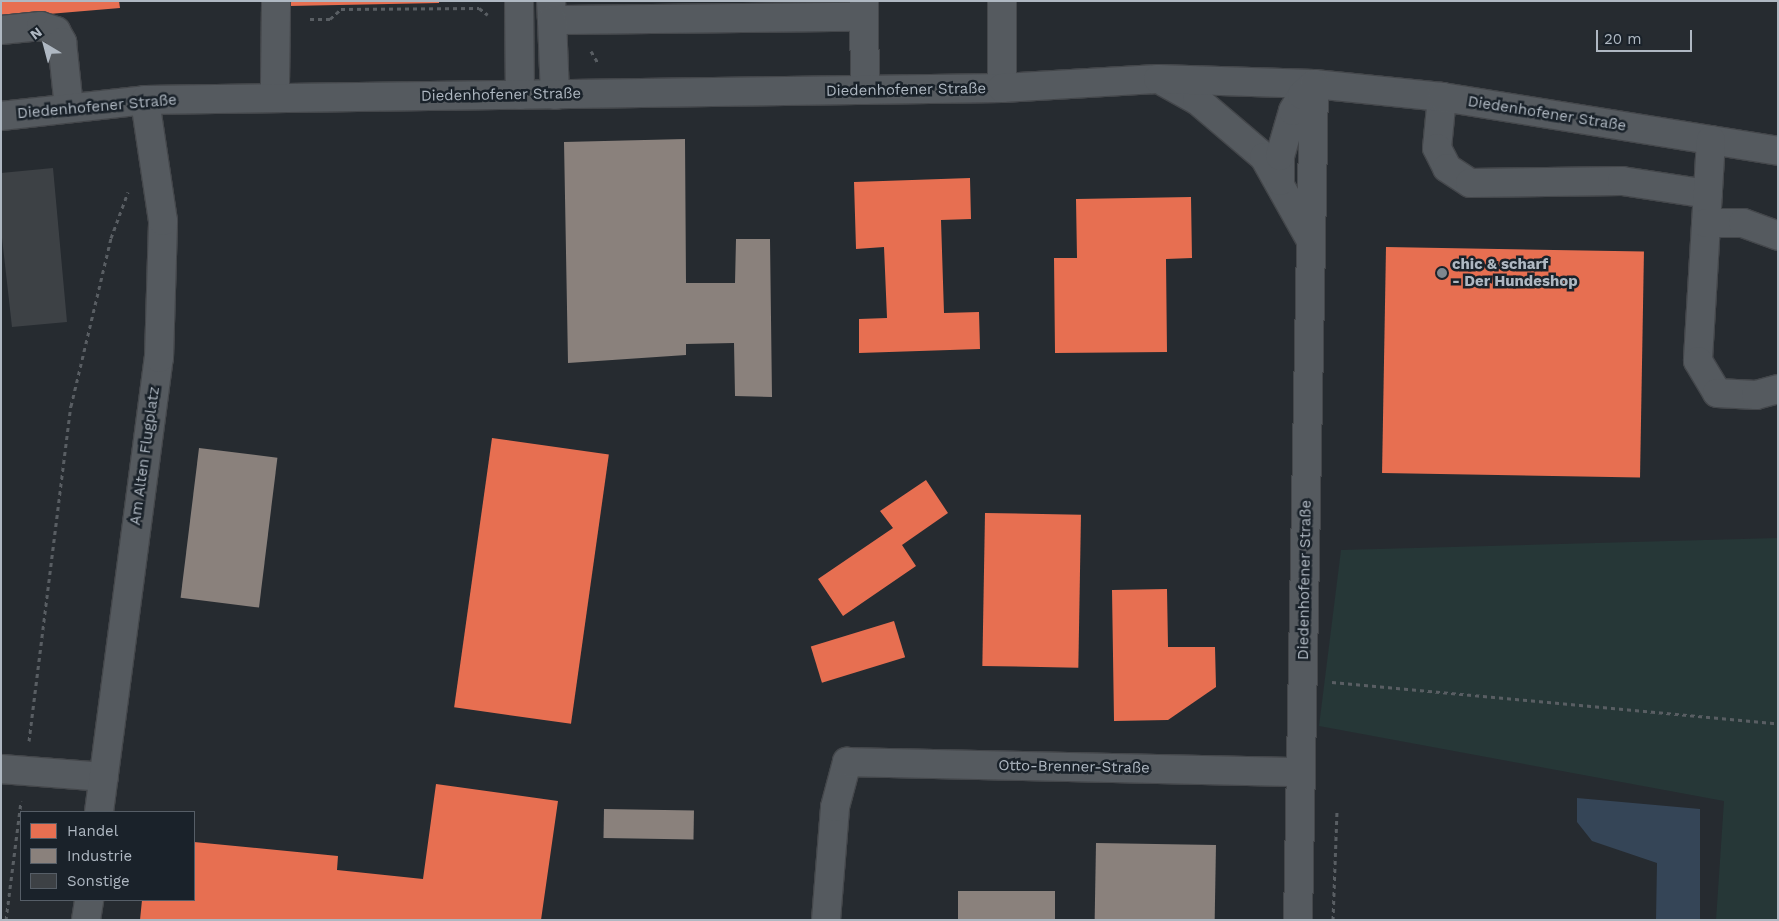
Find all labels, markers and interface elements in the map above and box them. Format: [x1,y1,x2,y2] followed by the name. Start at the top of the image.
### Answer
[20,20,70,70] north arrow
[1599,20,1695,52] scale bar
[27,24,45,43] text: N
[1604,30,1642,48] text: 20 m
[826,80,986,100] street label: Diedenhofener Straße
[421,85,581,105] street label: Diedenhofener Straße
[16,91,178,123] street label: Diedenhofener Straße
[1466,93,1628,135] street label: Diedenhofener Straße
[1452,255,1578,290] place label: chic & scharf - Der Hundeshop
[1436,267,1448,279] marker: chic & scharf - Der Hundeshop
[126,385,164,527] street label: Am Alten Flugplatz
[1295,500,1315,660] street label: Diedenhofener Straße
[998,757,1150,777] street label: Otto-Brenner-Straße
[20,811,195,901] legend
[67,822,118,840] text: Handel
[67,847,132,865] text: Industrie
[67,872,130,890] text: Sonstige

